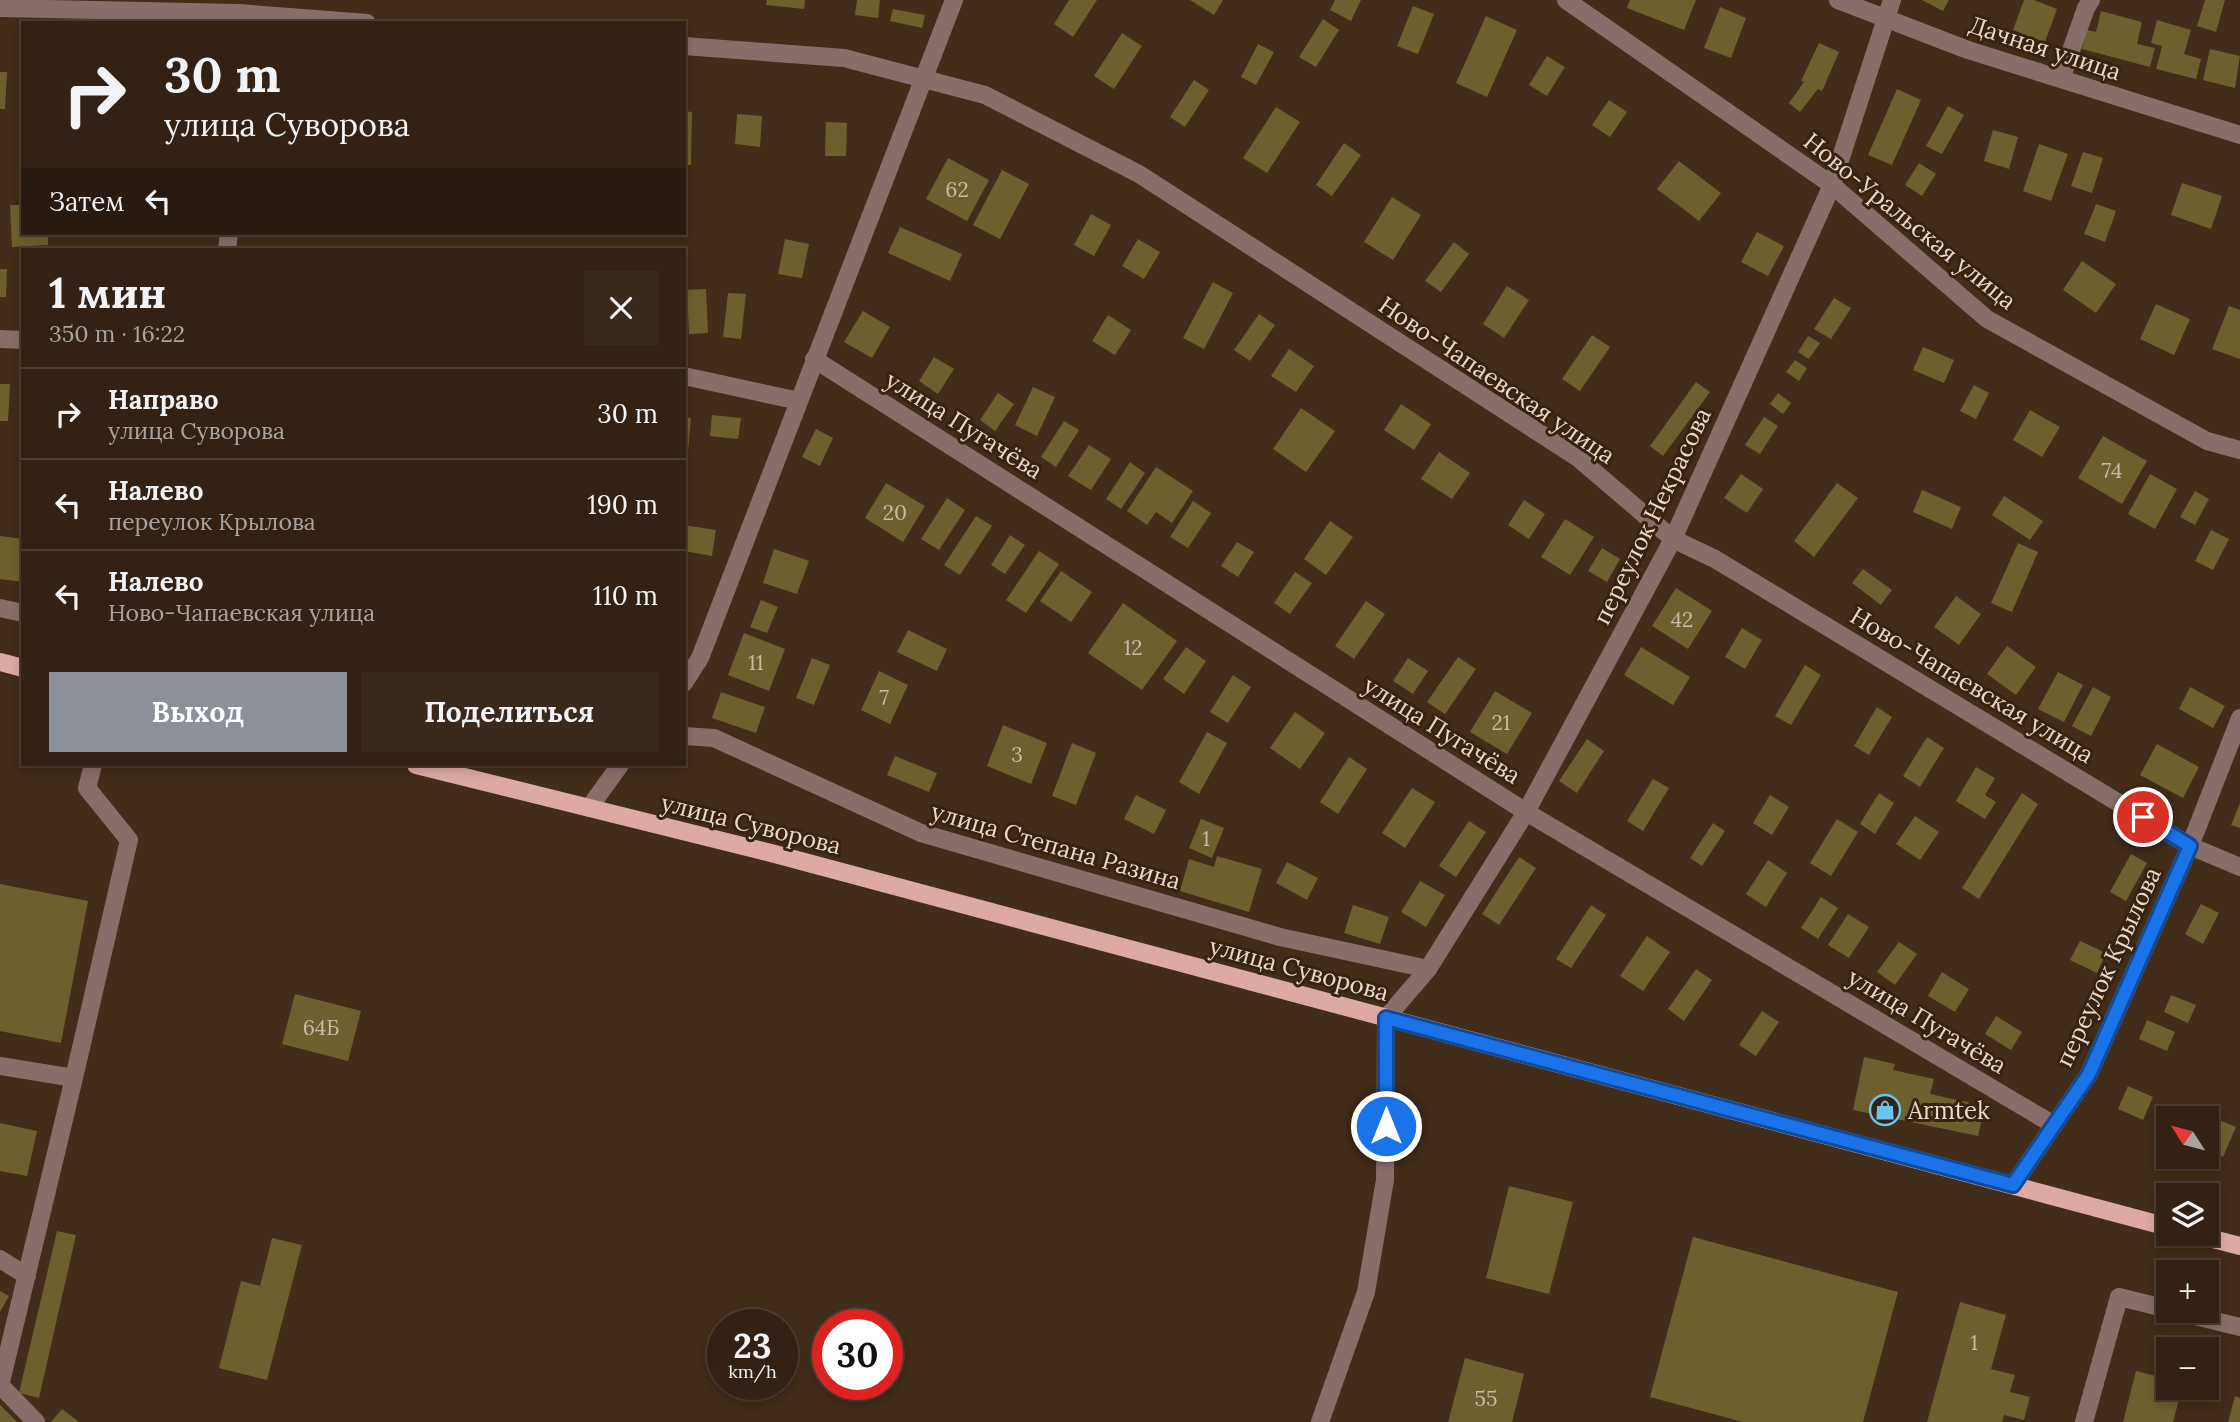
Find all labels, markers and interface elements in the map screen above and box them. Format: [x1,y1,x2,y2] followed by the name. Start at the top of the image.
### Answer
[1965,9,2125,87] street label: Дачная улица
[164,43,281,105] text: 30 m
[49,49,140,140] icon: right
[164,104,410,145] text: улица Суворова
[1797,126,2023,316] street label: Ново-Уральская улица
[945,176,969,203] house number: 62
[139,182,177,220] icon: left
[49,185,125,218] text: Затем
[49,266,166,320] text: 1 мин
[584,271,658,345] button: close
[1373,289,1621,471] street label: Ново-Чапаевская улица
[49,319,185,348] text: 350 m · 16:22
[879,364,1049,486] street label: улица Пугачёва
[108,383,219,416] text: Направо
[49,395,87,433] icon: right
[597,397,658,430] text: 30 m
[1586,402,1718,630] street label: переулок Некрасова
[108,416,285,445] text: улица Суворова
[2102,457,2122,484] house number: 74
[108,474,204,507] text: Налево
[49,486,87,524] icon: left
[587,488,658,521] text: 190 m
[883,499,907,526] house number: 20
[108,507,316,536] text: переулок Крылова
[108,565,204,598] text: Налево
[49,577,87,615] icon: left
[593,579,658,612] text: 110 m
[108,598,375,627] text: Ново-Чапаевская улица
[1845,600,2099,770] street label: Ново-Чапаевская улица
[1671,606,1693,633] house number: 42
[1124,634,1142,661] house number: 12
[748,649,764,676] house number: 11
[1357,669,1527,791] street label: улица Пугачёва
[49,672,347,752] button: Выход
[361,672,658,752] button: Поделиться
[879,684,889,711] house number: 7
[1492,709,1510,736] house number: 21
[1011,741,1023,768] house number: 3
[658,787,844,861] street label: улица Суворова
[2113,787,2173,847] pin
[928,796,1184,896] street label: улица Степана Разина
[2124,798,2162,836] icon: arrive
[1202,825,1210,852] house number: 1
[2048,862,2168,1072] street label: переулок Крылова
[1206,930,1392,1008] street label: улица Суворова
[1842,961,2012,1081] street label: улица Пугачёва
[303,1014,339,1041] house number: 64Б
[1349,1089,1423,1163] position arrow
[1868,1093,1902,1127] shop icon: Armtek
[1907,1095,1990,1126] place label: Armtek
[2156,1106,2219,1169] north arrow
[2156,1106,2219,1400] map controls
[2156,1183,2219,1246] button: layers
[2156,1260,2219,1323] button: +
[812,1309,903,1400] speed limit sign: 30
[733,1323,772,1368] text: 23
[1970,1329,1978,1356] house number: 1
[2156,1337,2219,1400] button: −
[728,1360,777,1383] text: km/h
[1475,1385,1497,1412] house number: 55

